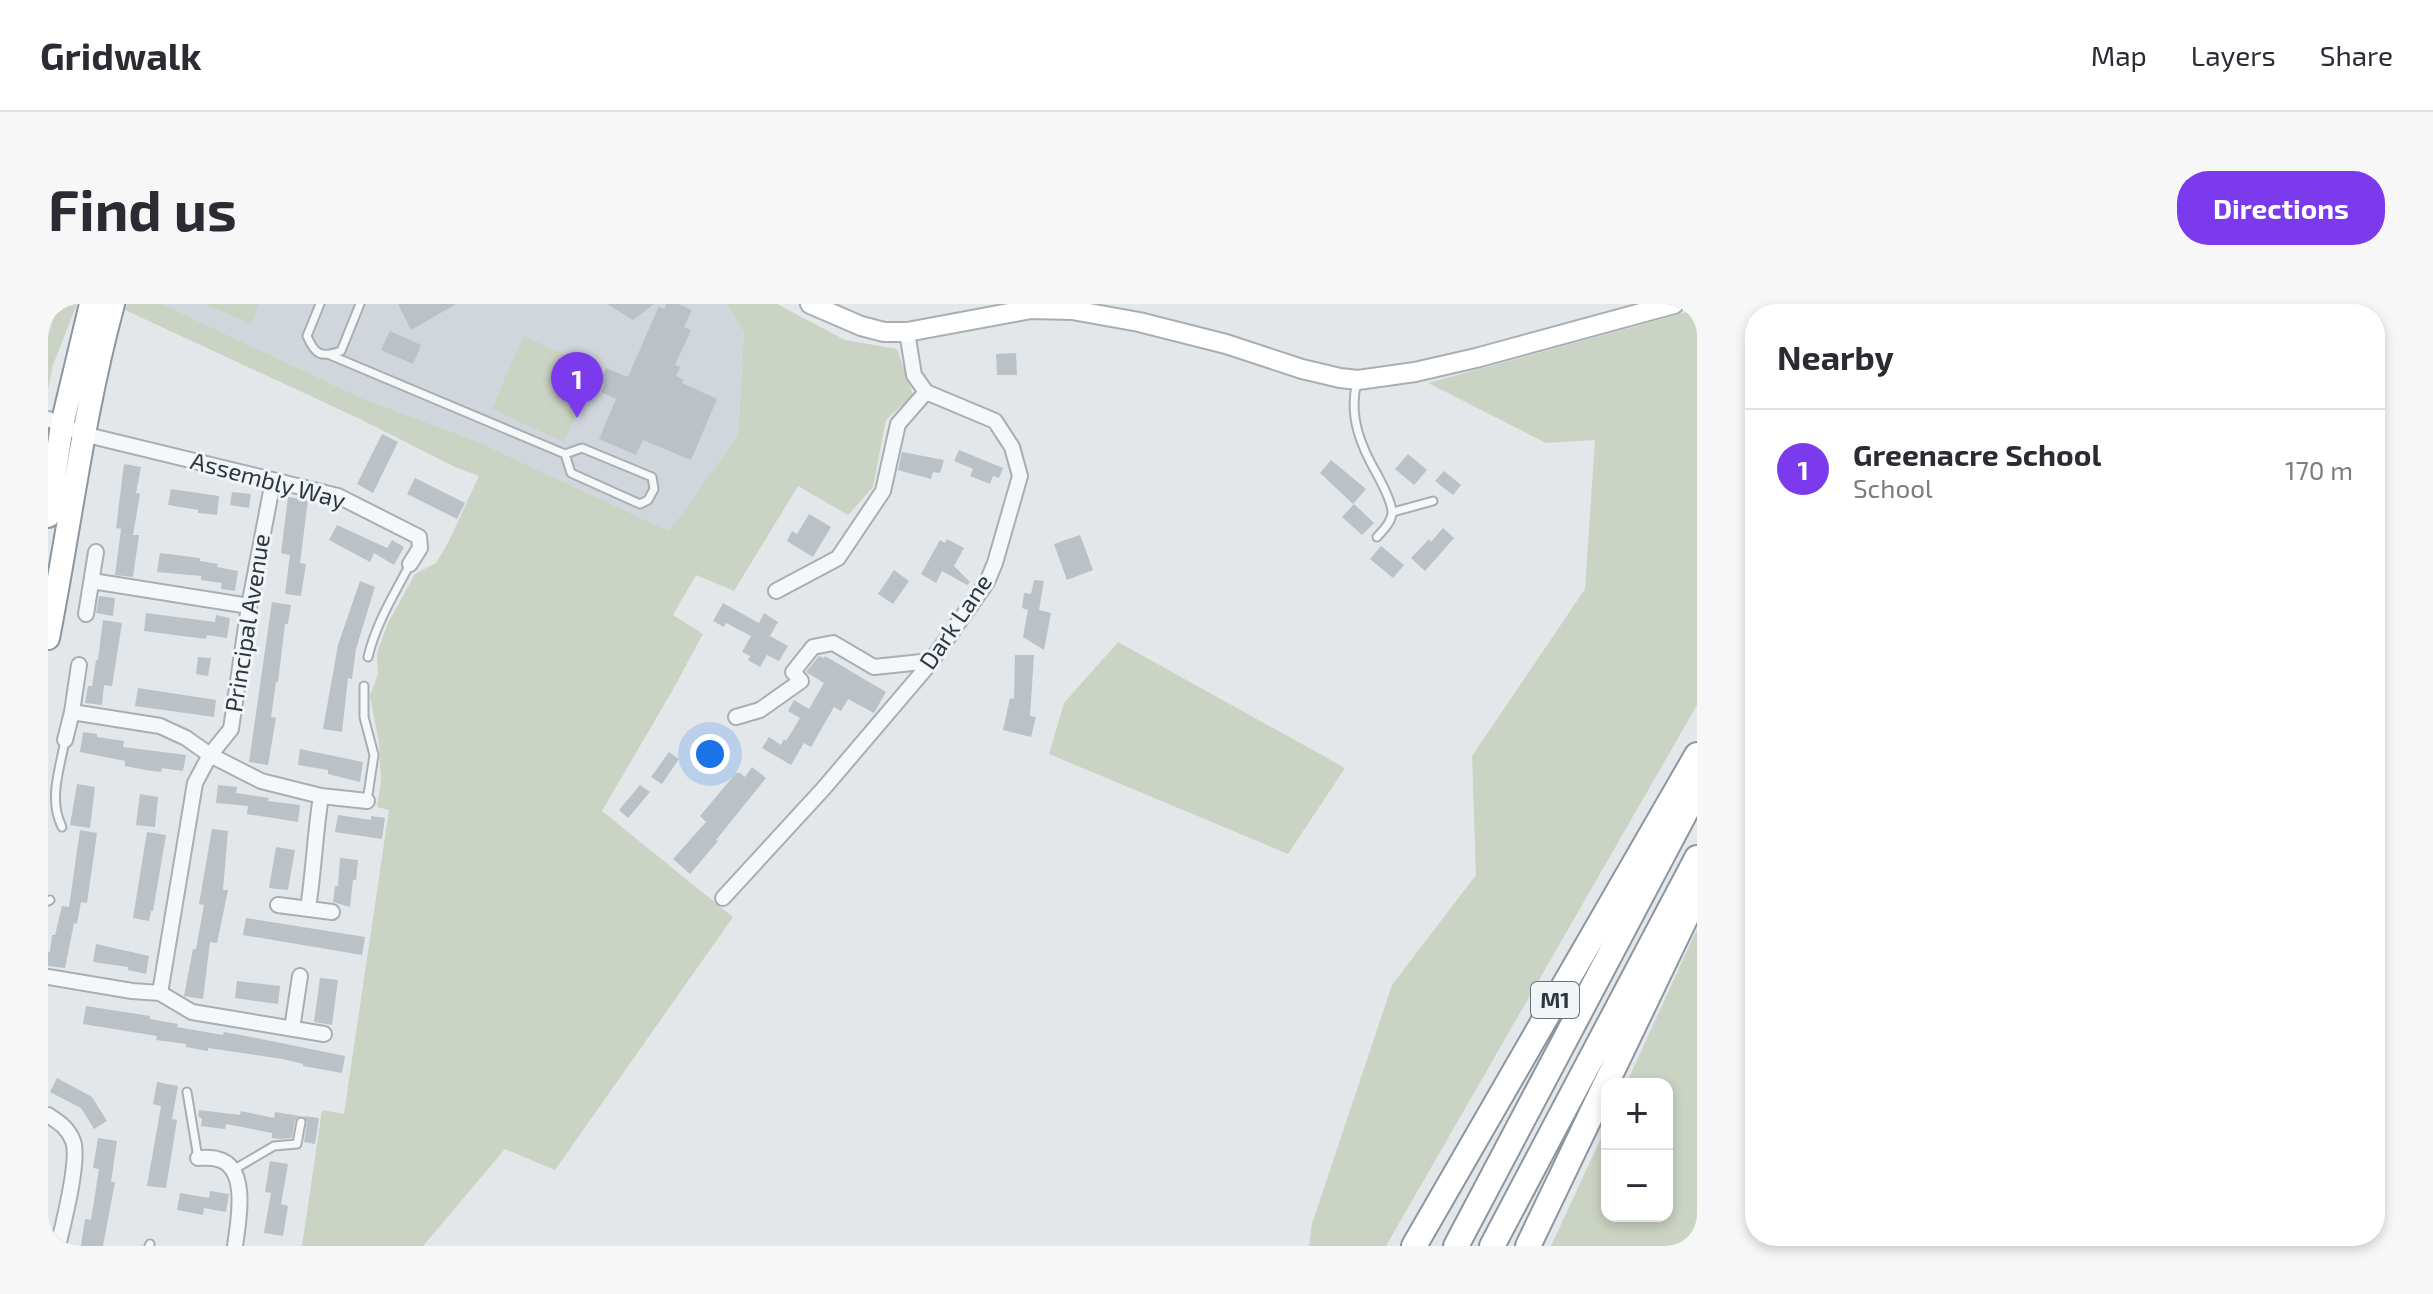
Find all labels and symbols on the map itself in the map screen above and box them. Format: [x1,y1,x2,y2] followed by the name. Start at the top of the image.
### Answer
[551,352,603,418] pin: 1
[188,445,349,514] street label: Assembly Way
[218,532,275,714] street label: Principal Avenue
[912,568,997,674] street label: Dark Lane
[690,734,730,774] your location
[1531,982,1579,1018] road number: M1

